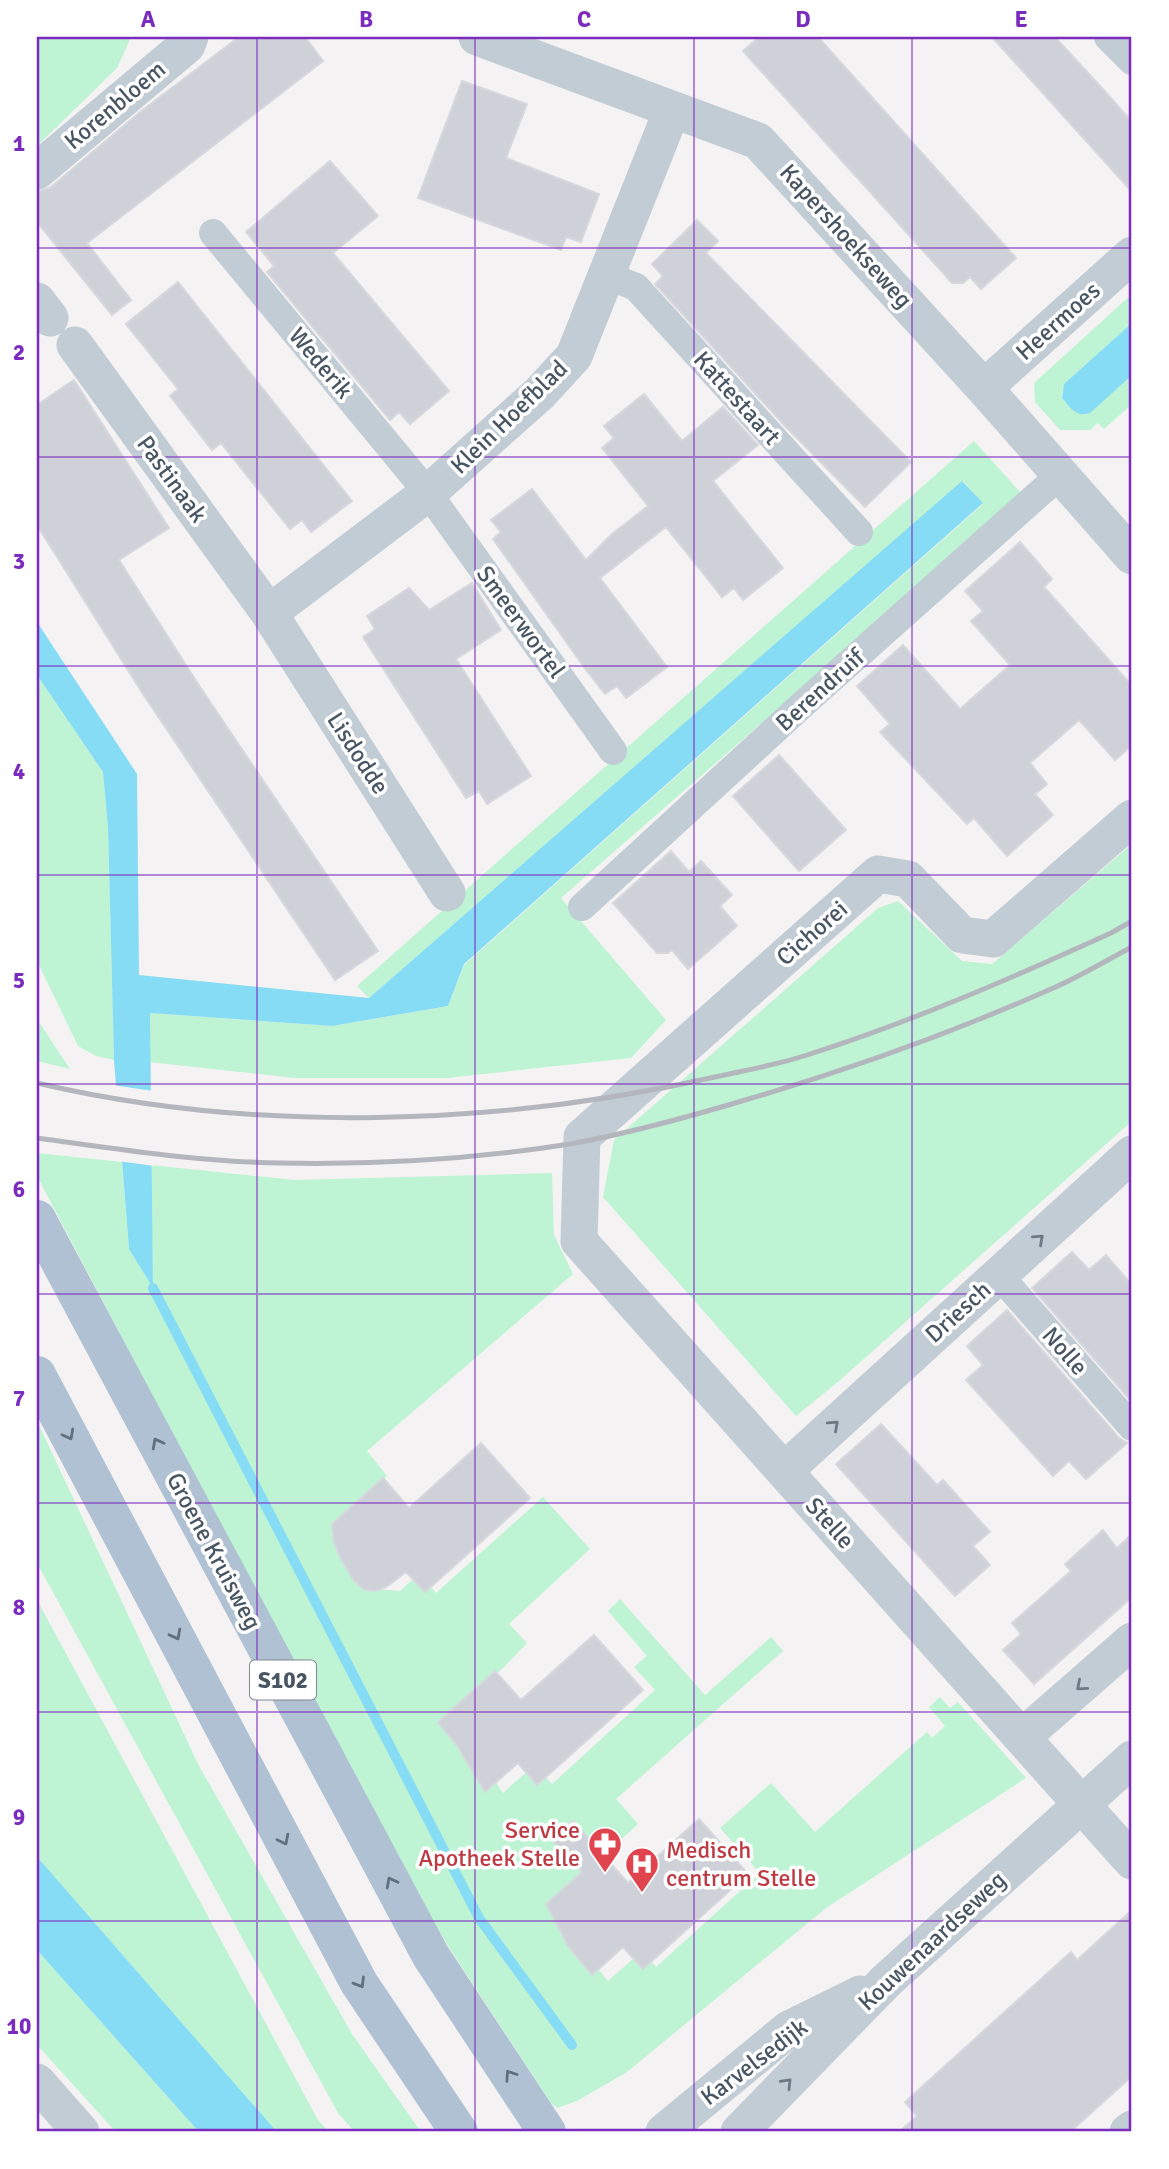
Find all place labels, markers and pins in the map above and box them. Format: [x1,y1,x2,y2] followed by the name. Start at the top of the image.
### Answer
[418,1815,580,1873] place label: Service Apotheek Stelle
[586,1825,624,1874] pharmacy icon: Service Apotheek Stelle
[666,1835,816,1893] place label: Medisch centrum Stelle
[623,1845,661,1894] hospital icon: Medisch centrum Stelle

